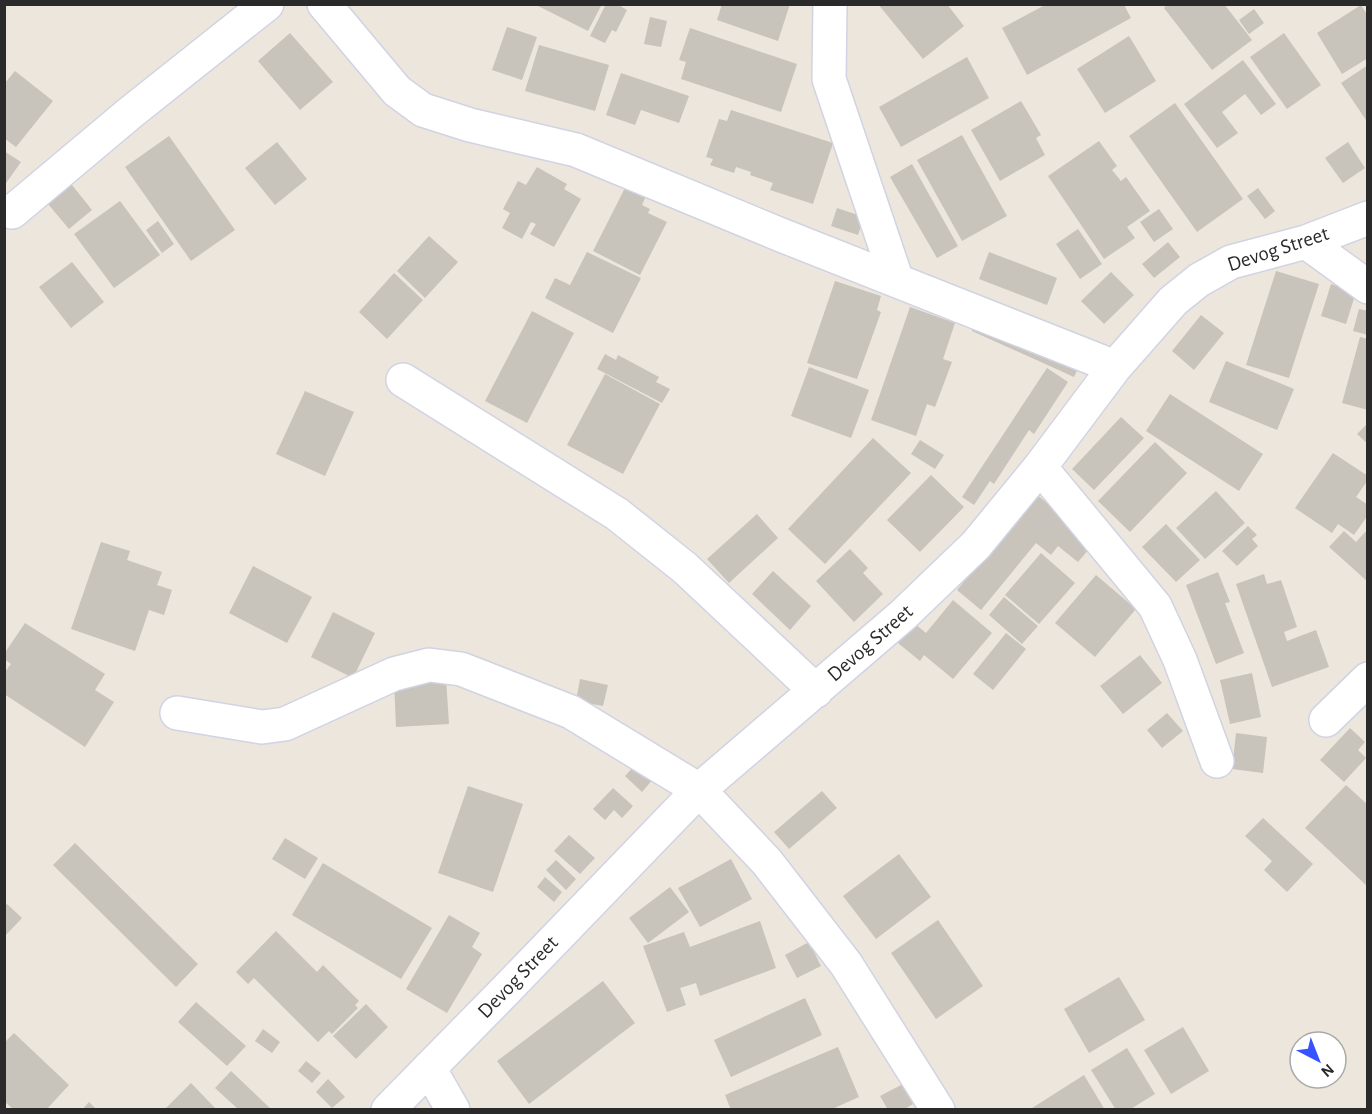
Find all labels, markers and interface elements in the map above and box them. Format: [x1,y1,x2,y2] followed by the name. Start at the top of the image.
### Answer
[1225,223,1332,275] street label: Devog Street
[823,600,917,685] street label: Devog Street
[474,932,562,1022] street label: Devog Street
[1288,1030,1348,1090] north arrow
[1318,1061,1337,1080] text: N

